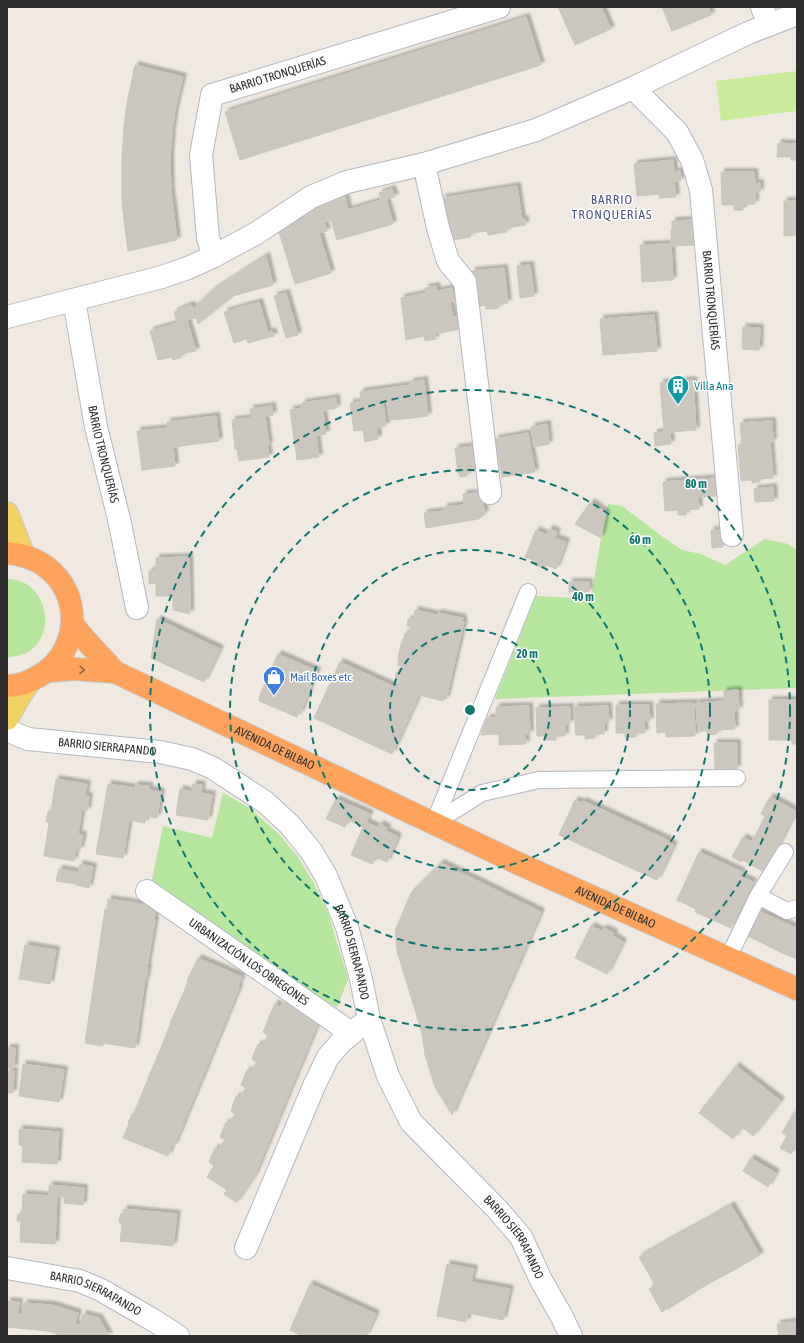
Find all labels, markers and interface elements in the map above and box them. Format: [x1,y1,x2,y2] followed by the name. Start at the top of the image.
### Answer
[228,54,328,96] street label: BARRIO TRONQUERÍAS
[572,192,652,222] district label: BARRIO TRONQUERÍAS
[699,250,722,351] street label: BARRIO TRONQUERÍAS
[665,373,691,406] building icon: Villa Ana
[694,379,734,393] place label: Villa Ana
[85,404,122,504] street label: BARRIO TRONQUERÍAS
[685,477,707,491] text: 80 m
[629,533,651,547] text: 60 m
[571,590,594,604] text: 40 m
[516,647,538,661] text: 20 m
[261,664,287,697] shop icon: Mail Boxes etc
[79,665,85,674] one-way arrow
[290,670,352,684] place label: Mail Boxes etc
[463,703,477,717] centre of rings
[233,723,317,773] street label: AVENIDA DE BILBAO
[57,735,157,759] street label: BARRIO SIERRAPANDO
[573,883,658,931] street label: AVENIDA DE BILBAO
[331,902,372,1001] street label: BARRIO SIERRAPANDO
[186,915,311,1008] street label: URBANIZACIÓN LOS OBREGONES
[481,1193,547,1281] street label: BARRIO SIERRAPANDO
[49,1269,144,1319] street label: BARRIO SIERRAPANDO

